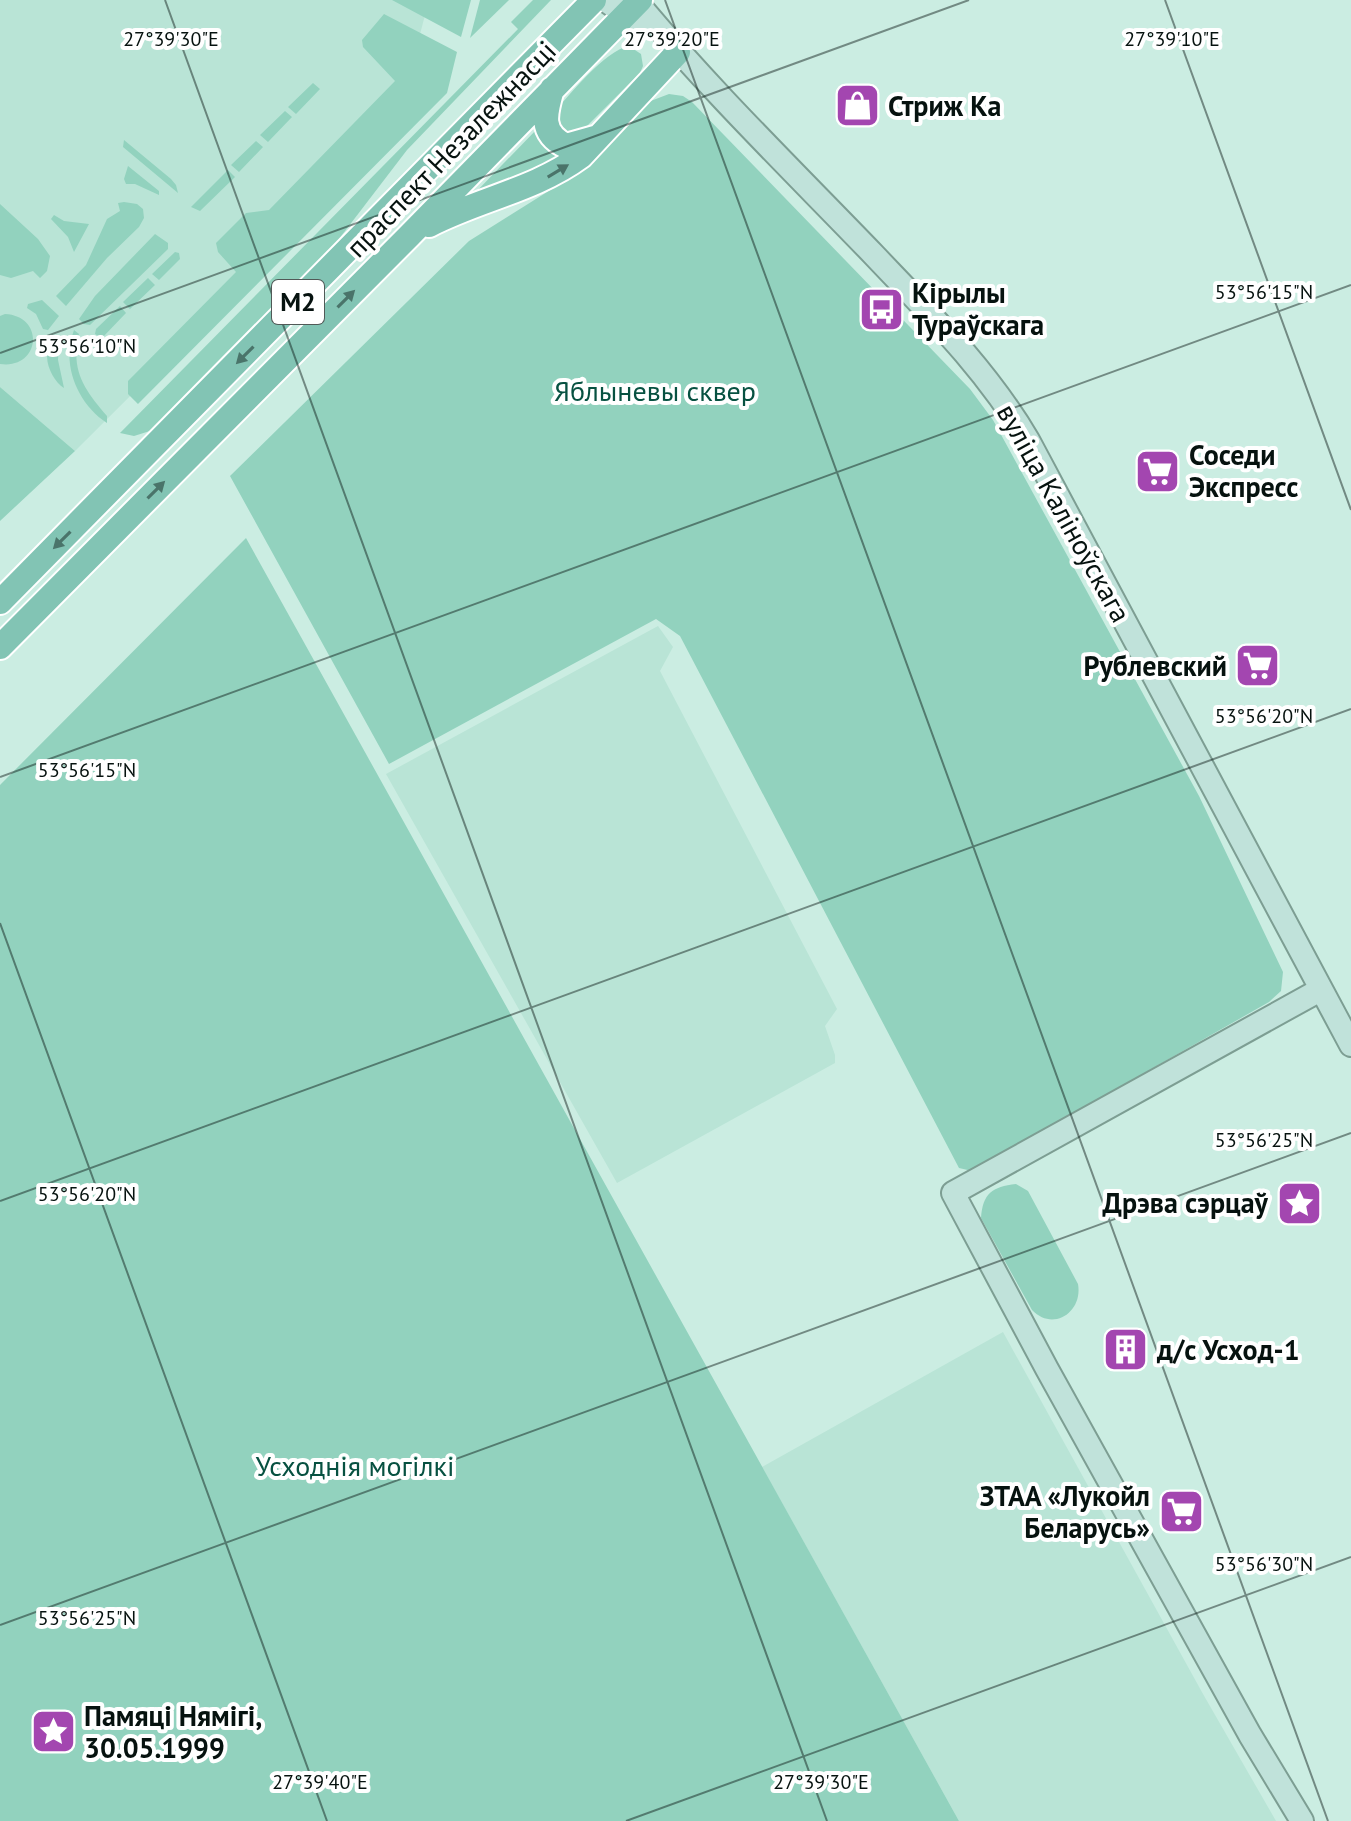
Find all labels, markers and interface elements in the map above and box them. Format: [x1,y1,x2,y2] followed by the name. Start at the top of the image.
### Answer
[123,26,219,52] text: 27°39'30"E
[624,26,720,52] text: 27°39'20"E
[1124,26,1220,52] text: 27°39'10"E
[338,32,564,265] street label: праспект Незалежнасці
[833,82,881,130] shop icon: Стриж Ка
[888,87,1002,124] place label: Стриж Ка
[547,164,569,178] one-way arrow
[912,274,1044,343] place label: Кірылы Тураўскага
[1215,279,1313,305] text: 53°56'15"N
[272,280,324,324] road number: М2
[857,285,905,333] bus stop icon: Кірылы Тураўскага
[336,290,355,309] one-way arrow
[38,333,136,359] text: 53°56'10"N
[236,345,255,364] one-way arrow
[554,372,756,409] park label: Яблыневы сквер
[989,397,1140,629] street label: вуліца Каліноўскага
[1189,436,1298,505] place label: Соседи Экспресс
[1134,447,1182,495] supermarket icon: Соседи Экспресс
[146,481,165,500] one-way arrow
[53,530,72,549] one-way arrow
[1234,642,1282,690] supermarket icon: Рублевский
[1083,647,1227,684] place label: Рублевский
[1215,703,1313,729] text: 53°56'20"N
[38,757,136,783] text: 53°56'15"N
[1215,1127,1313,1153] text: 53°56'25"N
[1275,1179,1323,1227] place icon: Дрэва сэрцаў
[38,1181,136,1207] text: 53°56'20"N
[1103,1184,1269,1221] place label: Дрэва сэрцаў
[1102,1326,1150,1374] building icon: д/с Усход-1
[1156,1331,1300,1368] place label: д/с Усход-1
[256,1447,454,1484] park label: Усходнія могілкі
[980,1477,1150,1546] place label: ЗТАА «Лукойл Беларусь»
[1157,1488,1205,1536] supermarket icon: ЗТАА «Лукойл Беларусь»
[1215,1551,1313,1577] text: 53°56'30"N
[38,1605,136,1631] text: 53°56'25"N
[84,1697,262,1766] place label: Памяці Нямігі, 30.05.1999
[29,1708,77,1756] place icon: Памяці Нямігі, 30.05.1999
[272,1769,368,1795] text: 27°39'40"E
[773,1769,869,1795] text: 27°39'30"E

